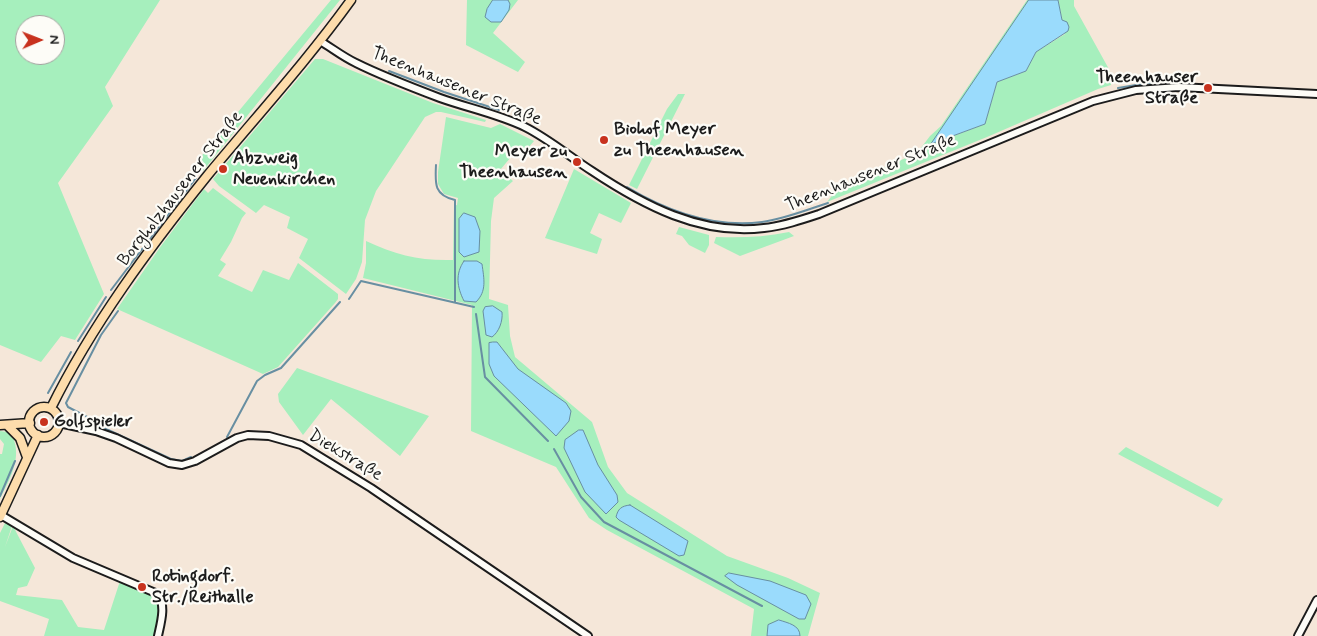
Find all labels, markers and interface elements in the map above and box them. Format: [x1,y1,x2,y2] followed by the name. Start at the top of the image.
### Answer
[15,15,65,65] north arrow
[45,35,63,45] text: N
[368,43,544,131] street label: Theenhausener Straße
[1096,67,1198,110] place label: Theenhauser Straße
[1202,82,1214,94] marker: Theenhauser Straße
[114,107,248,271] street label: Borgholzhausener Straße
[614,119,744,162] place label: Biohof Meyer zu Theenhausen
[783,130,959,218] street label: Theenhausener Straße
[598,134,610,146] marker: Biohof Meyer zu Theenhausen
[459,141,567,183] place label: Meyer zu Theenhausen
[233,148,335,190] place label: Abzweig Neuenkirchen
[571,156,583,168] marker: Meyer zu Theenhausen
[217,163,229,175] marker: Abzweig Neuenkirchen
[54,411,133,433] place label: Golfspieler
[38,416,50,428] marker: Golfspieler
[304,425,386,487] street label: Diekstraße
[152,566,254,608] place label: Rotingdorf. Str./Reithalle
[136,581,148,593] marker: Rotingdorf. Str./Reithalle

